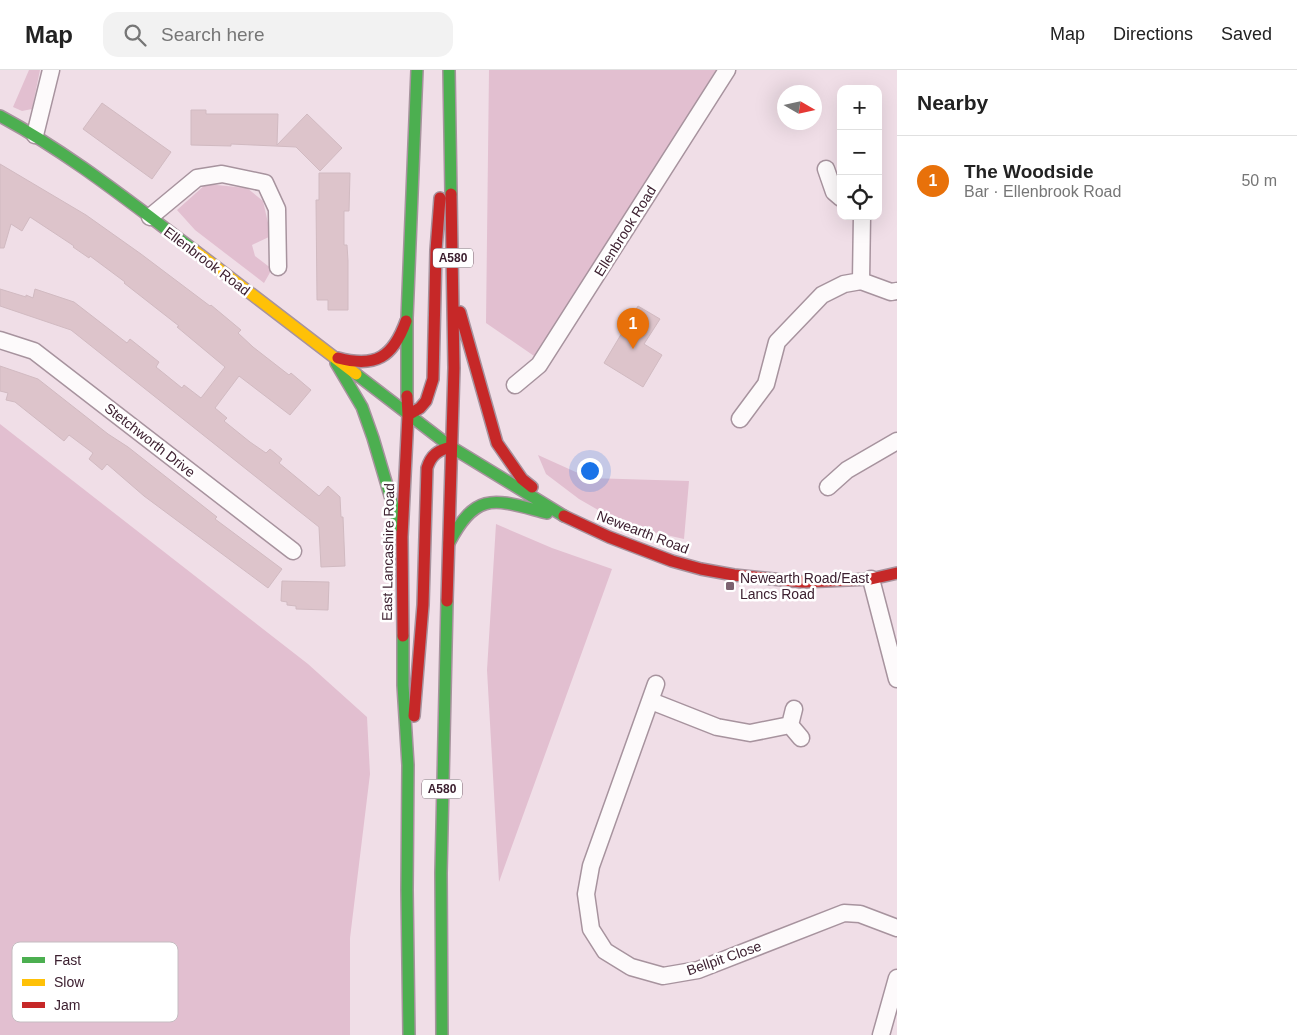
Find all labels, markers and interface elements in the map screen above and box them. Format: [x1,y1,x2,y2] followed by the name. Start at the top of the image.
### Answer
[103,12,453,57] search box
[25,21,73,48] text: Map
[121,21,149,49] icon: search
[161,24,265,45] text: Search here
[1050,24,1085,44] text: Map
[1113,24,1193,44] text: Directions
[1221,24,1272,44] text: Saved
[777,85,822,130] north arrow
[837,85,882,220] map controls
[837,85,882,130] button: +
[917,91,988,114] text: Nearby
[837,130,882,175] button: −
[964,161,1093,182] text: The Woodside
[929,172,937,189] text: 1
[1241,172,1277,189] text: 50 m
[837,175,882,220] button: locate
[591,183,659,279] street label: Ellenbrook Road
[964,183,1121,200] text: Bar · Ellenbrook Road
[161,223,253,299] street label: Ellenbrook Road
[433,248,473,268] road number: A580
[617,308,649,349] pin: 1
[102,400,199,480] street label: Stetchworth Drive
[577,458,603,484] your location
[379,483,397,621] street label: East Lancashire Road
[595,507,691,557] street label: Newearth Road
[740,570,869,602] place label: Newearth Road/East Lancs Road
[724,580,736,592] marker: Newearth Road/East Lancs Road
[422,780,462,799] road number: A580
[685,938,764,978] street label: Bellpit Close
[12,942,178,1022] legend
[54,952,81,968] text: Fast
[54,974,85,990] text: Slow
[54,997,80,1013] text: Jam

